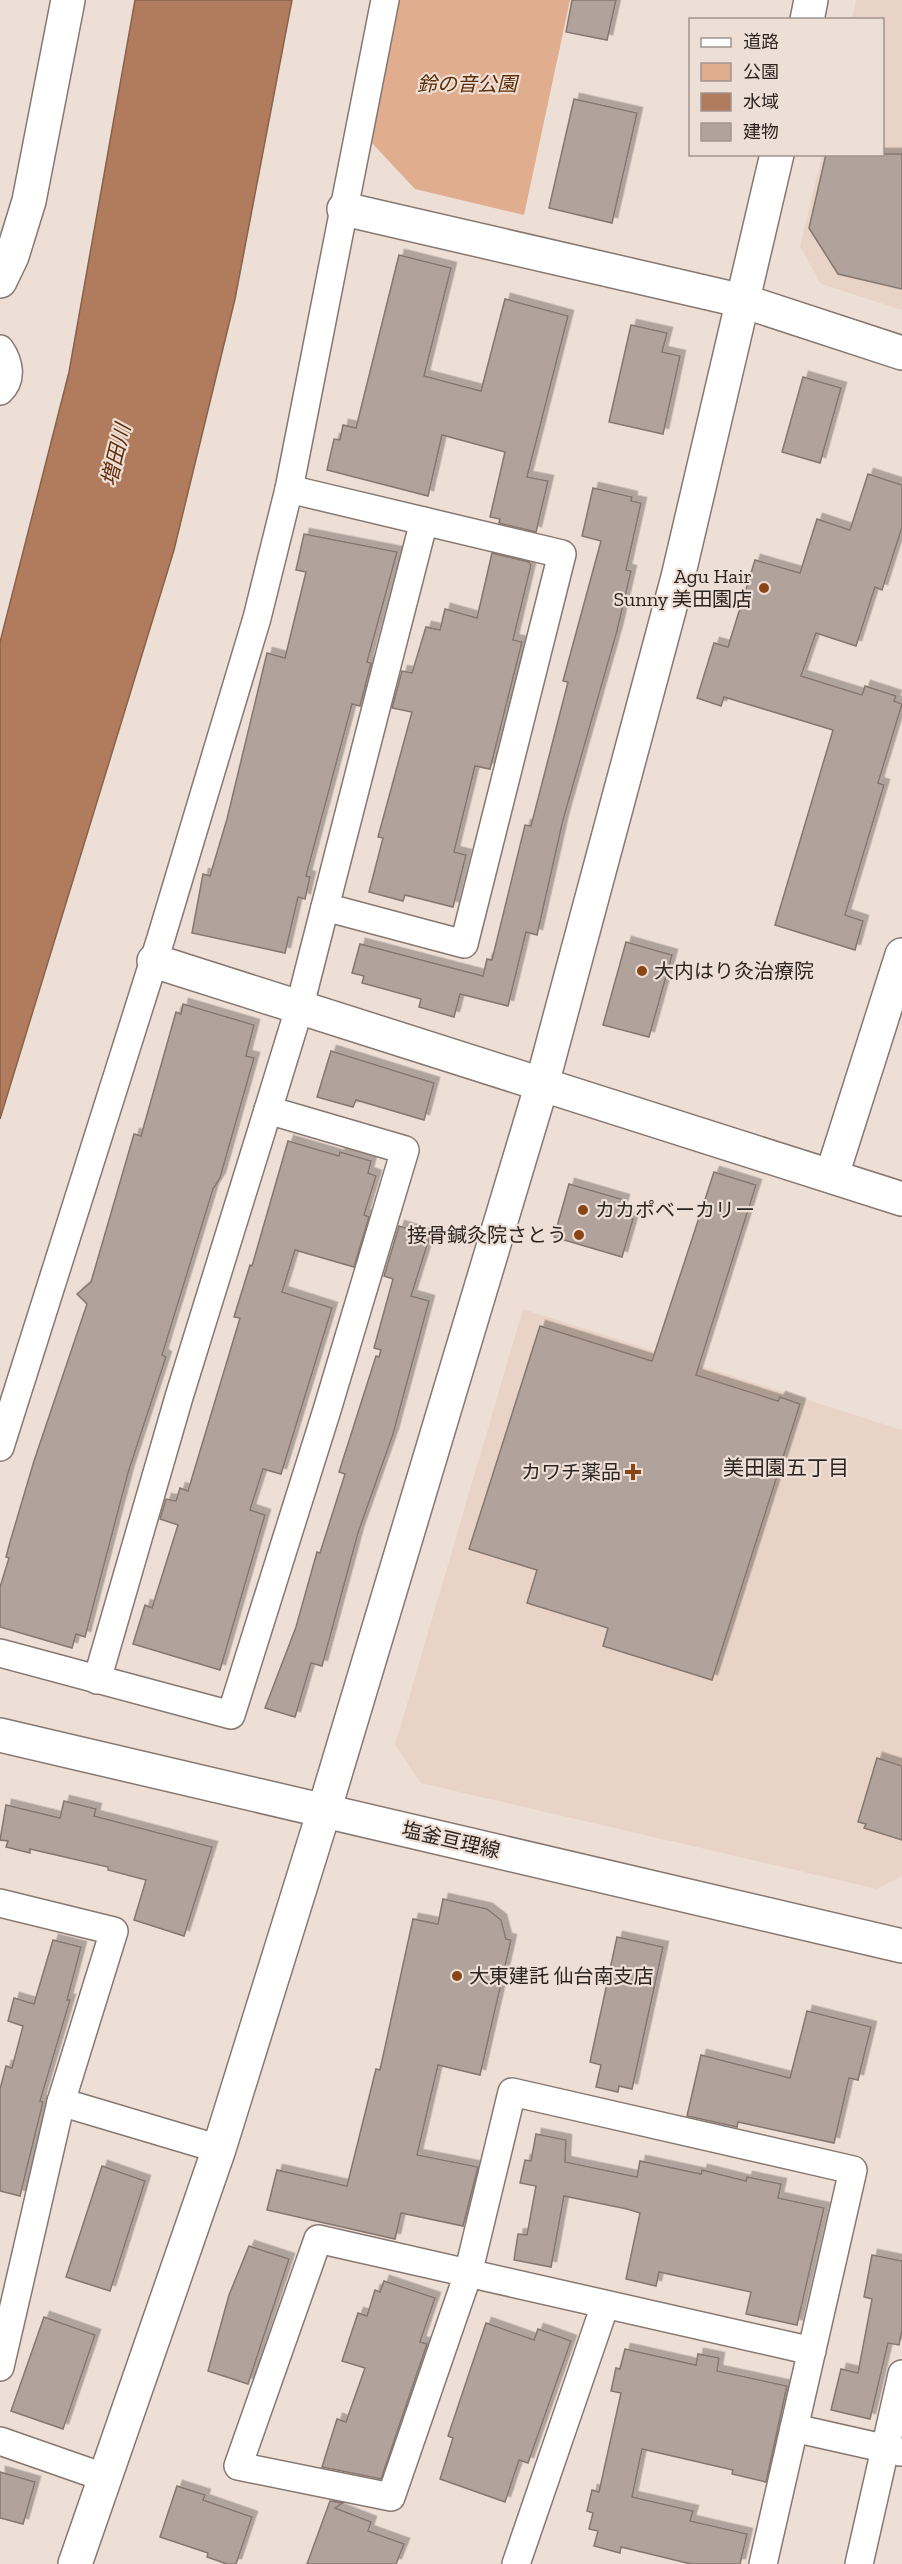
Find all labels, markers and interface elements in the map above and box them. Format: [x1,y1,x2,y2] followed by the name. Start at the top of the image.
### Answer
[689,18,884,156] legend
[743,31,779,53] text: 道路
[743,61,779,83] text: 公園
[417,72,520,96] park label: 鈴の音公園
[743,91,779,113] text: 水域
[743,121,779,143] text: 建物
[96,419,136,488] water label: 増田川
[613,564,752,611] place label: Agu Hair Sunny 美田園店
[757,581,771,595] marker: Agu Hair Sunny 美田園店
[654,959,814,983] place label: 大内はり灸治療院
[635,964,649,978] marker: 大内はり灸治療院
[595,1198,755,1222] place label: カカポベーカリー
[576,1203,590,1217] marker: カカポベーカリー
[407,1223,567,1247] place label: 接骨鍼灸院さとう
[572,1228,586,1242] marker: 接骨鍼灸院さとう
[723,1455,849,1480] district label: 美田園五丁目
[521,1460,621,1484] place label: カワチ薬品
[626,1465,640,1479] marker: カワチ薬品
[400,1817,502,1863] street label: 塩釜亘理線
[469,1964,654,1988] place label: 大東建託 仙台南支店
[450,1969,464,1983] marker: 大東建託 仙台南支店

